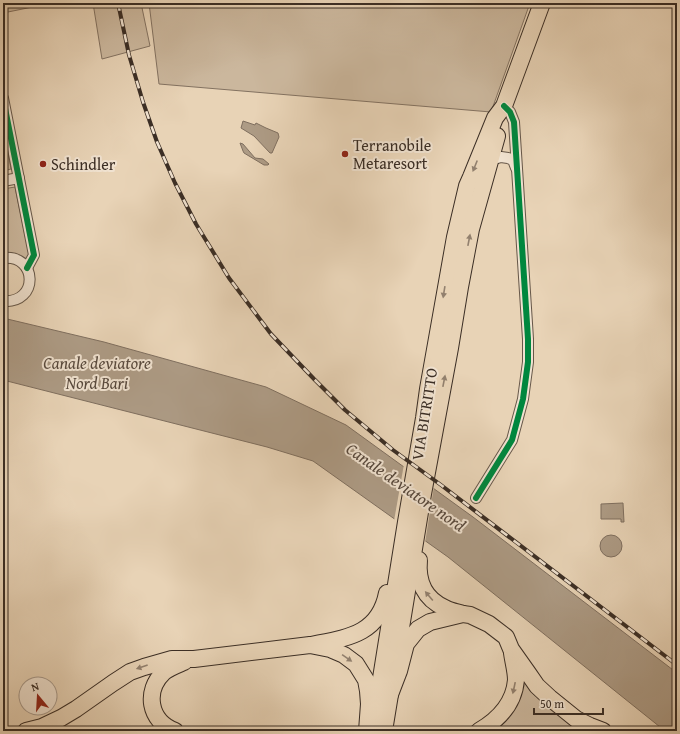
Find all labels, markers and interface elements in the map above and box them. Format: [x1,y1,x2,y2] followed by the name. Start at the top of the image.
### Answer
[353,133,431,175] place label: Terranobile Metaresort
[340,149,350,159] marker: Terranobile Metaresort
[51,152,116,176] place label: Schindler
[38,159,48,169] marker: Schindler
[471,160,477,172] one-way arrow
[467,234,473,246] one-way arrow
[441,286,447,298] one-way arrow
[43,350,151,395] water label: Canale deviatore Nord Bari
[405,366,443,462] street label: VIA BITRITTO
[441,375,447,388] one-way arrow
[341,436,471,537] water label: Canale deviatore nord
[424,591,433,601] one-way arrow
[341,654,352,662] one-way arrow
[136,665,148,671] one-way arrow
[18,676,58,716] north arrow
[29,678,41,695] text: N
[511,681,517,694] one-way arrow
[534,690,603,716] scale bar
[540,695,564,712] text: 50 m

